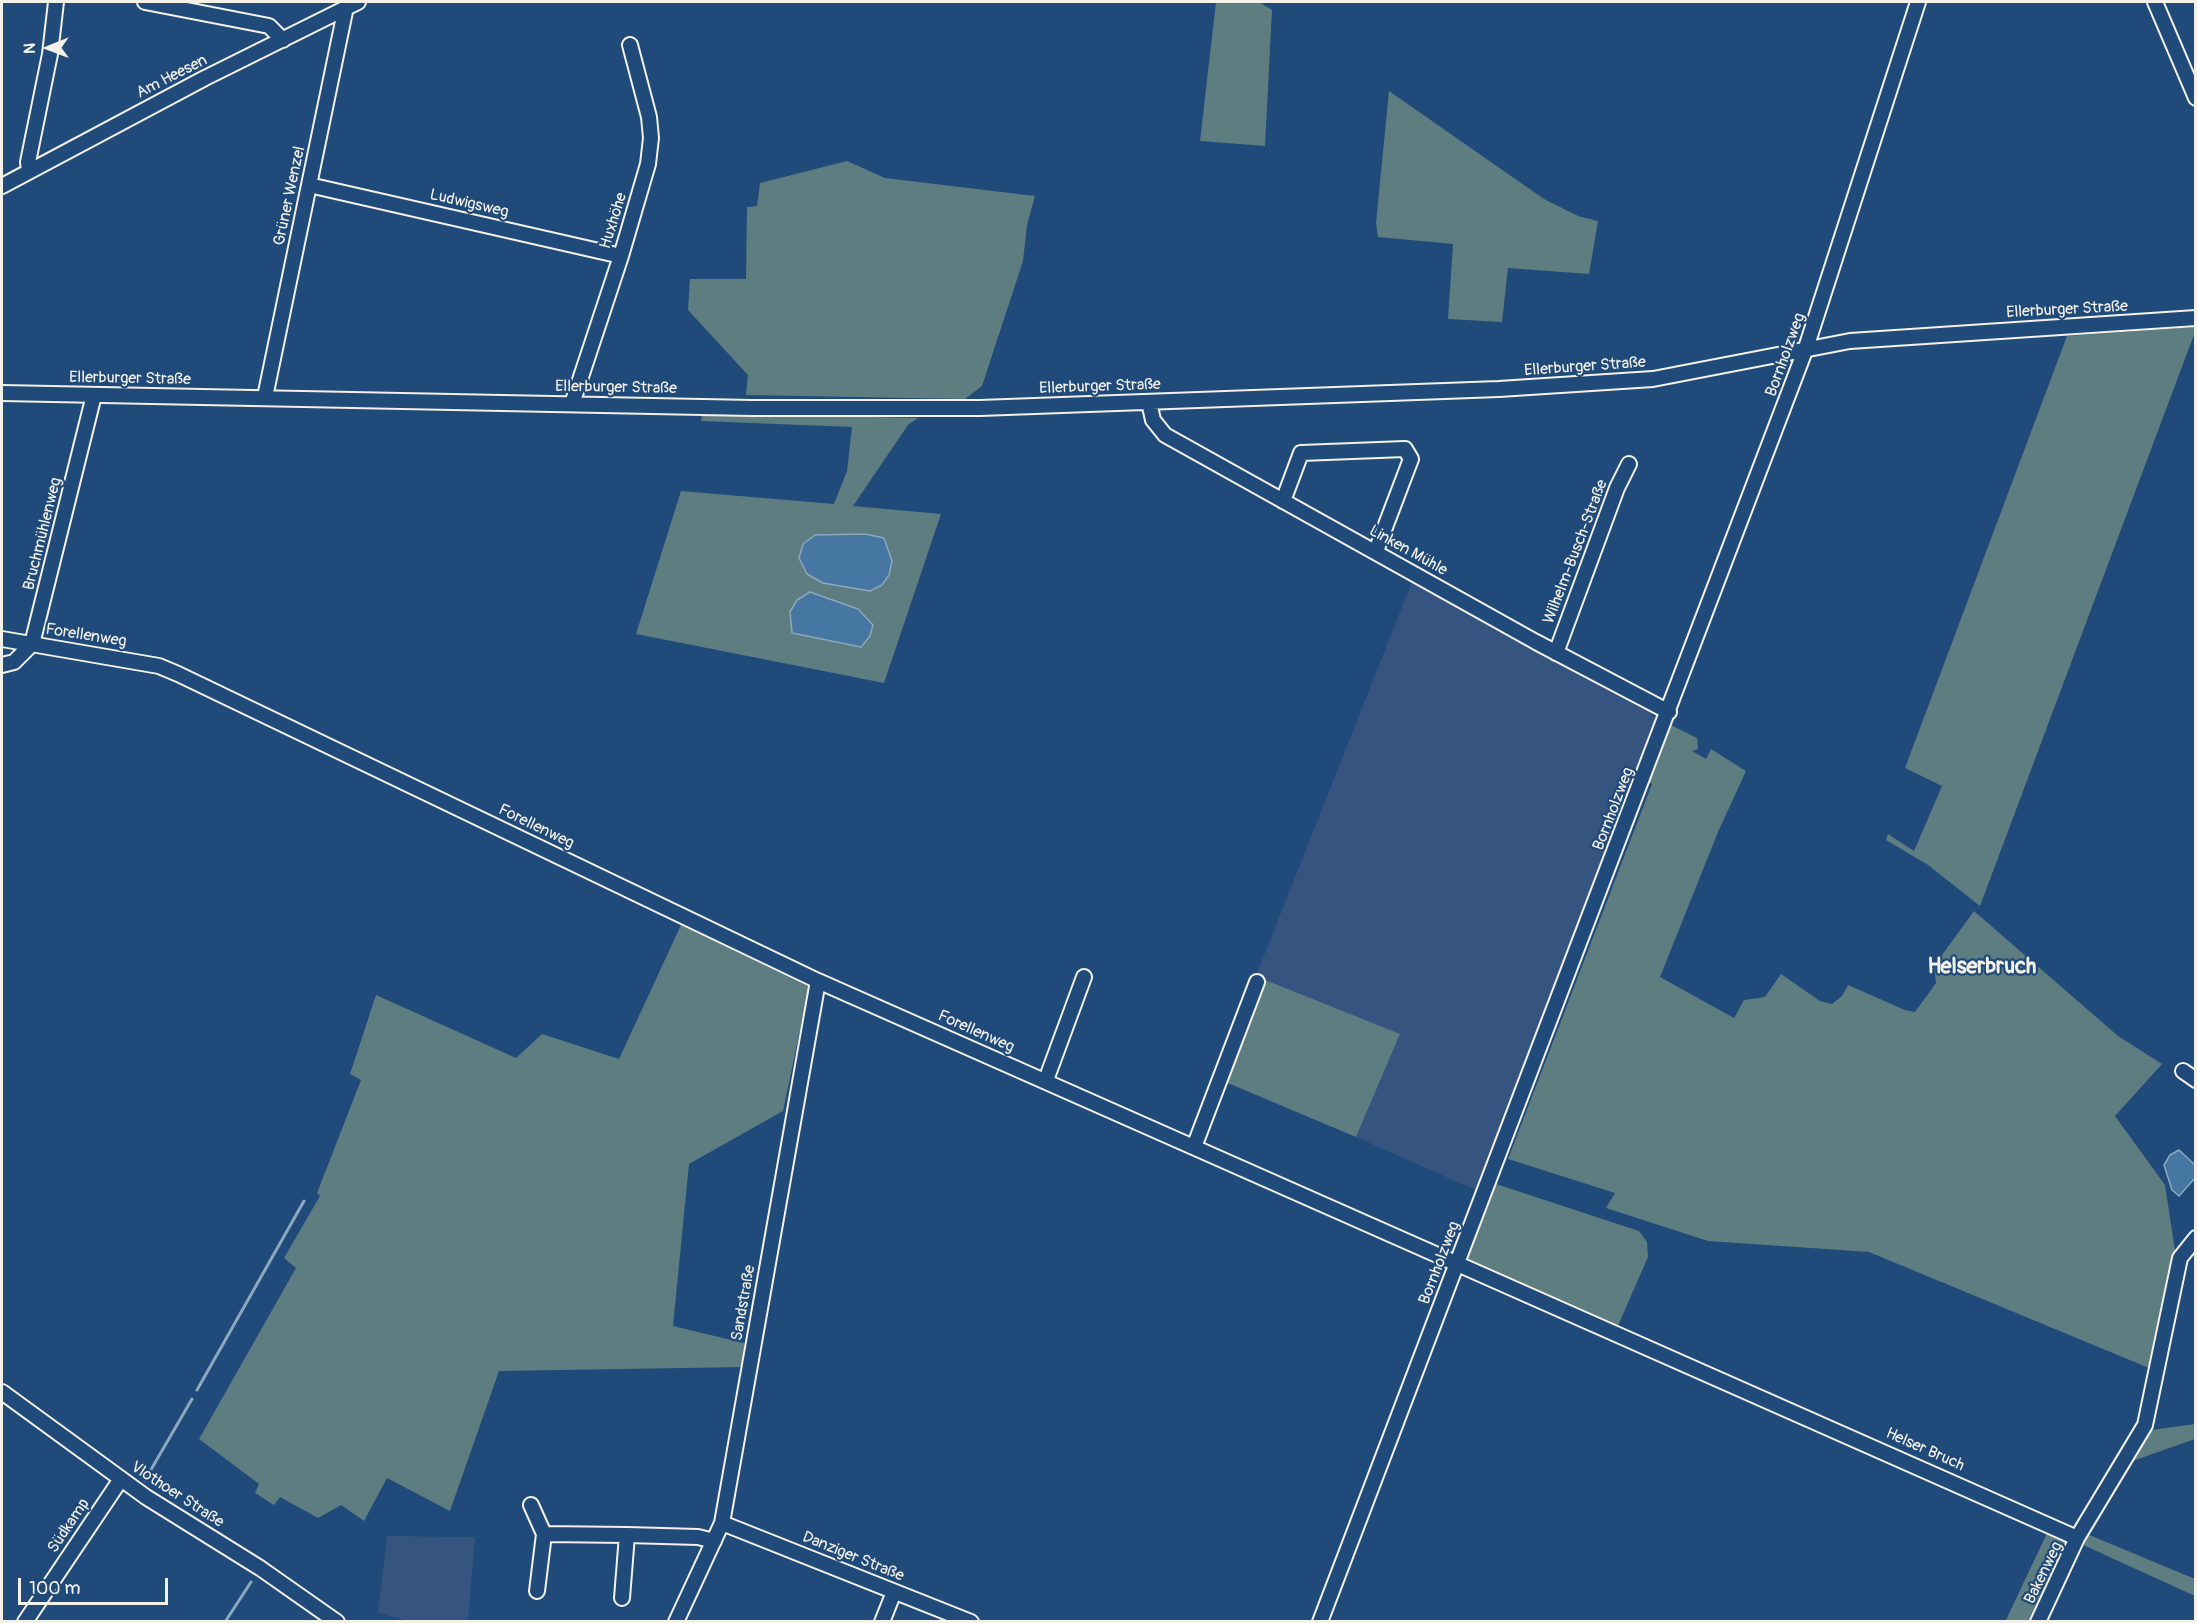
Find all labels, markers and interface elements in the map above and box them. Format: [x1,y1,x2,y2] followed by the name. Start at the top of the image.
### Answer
[18,18,78,78] north arrow
[20,43,40,54] text: N
[133,51,211,103] street label: Am Heesen
[270,145,310,247] street label: Grüner Wenzel
[428,186,510,222] street label: Ludwigsweg
[596,191,632,251] street label: Huxhöhe
[2006,297,2128,323] street label: Ellerburger Straße
[1762,311,1810,399] street label: Bornholzweg
[1524,353,1646,381] street label: Ellerburger Straße
[69,368,191,390] street label: Ellerburger Straße
[1039,375,1161,399] street label: Ellerburger Straße
[555,377,677,399] street label: Ellerburger Straße
[20,476,66,592] street label: Bruchmühlenweg
[1540,477,1612,627] street label: Wilhelm-Busch-Straße
[1365,522,1451,580] street label: Linken Mühle
[44,620,128,652] street label: Forellenweg
[1589,765,1639,853] street label: Bornholzweg
[495,800,577,854] street label: Forellenweg
[1928,954,2036,980] district label: Helserbruch
[935,1007,1017,1057] street label: Forellenweg
[1415,1219,1465,1307] street label: Bornholzweg
[728,1264,760,1342] street label: Sandstraße
[1883,1424,1967,1476] street label: Helser Bruch
[127,1458,227,1532] street label: Vlothoer Straße
[44,1495,94,1557] street label: Südkamp
[799,1528,907,1586] street label: Danziger Straße
[2021,1539,2067,1607] street label: Bakenweg
[21,1566,171,1604] scale bar
[29,1577,81,1600] text: 100 m

